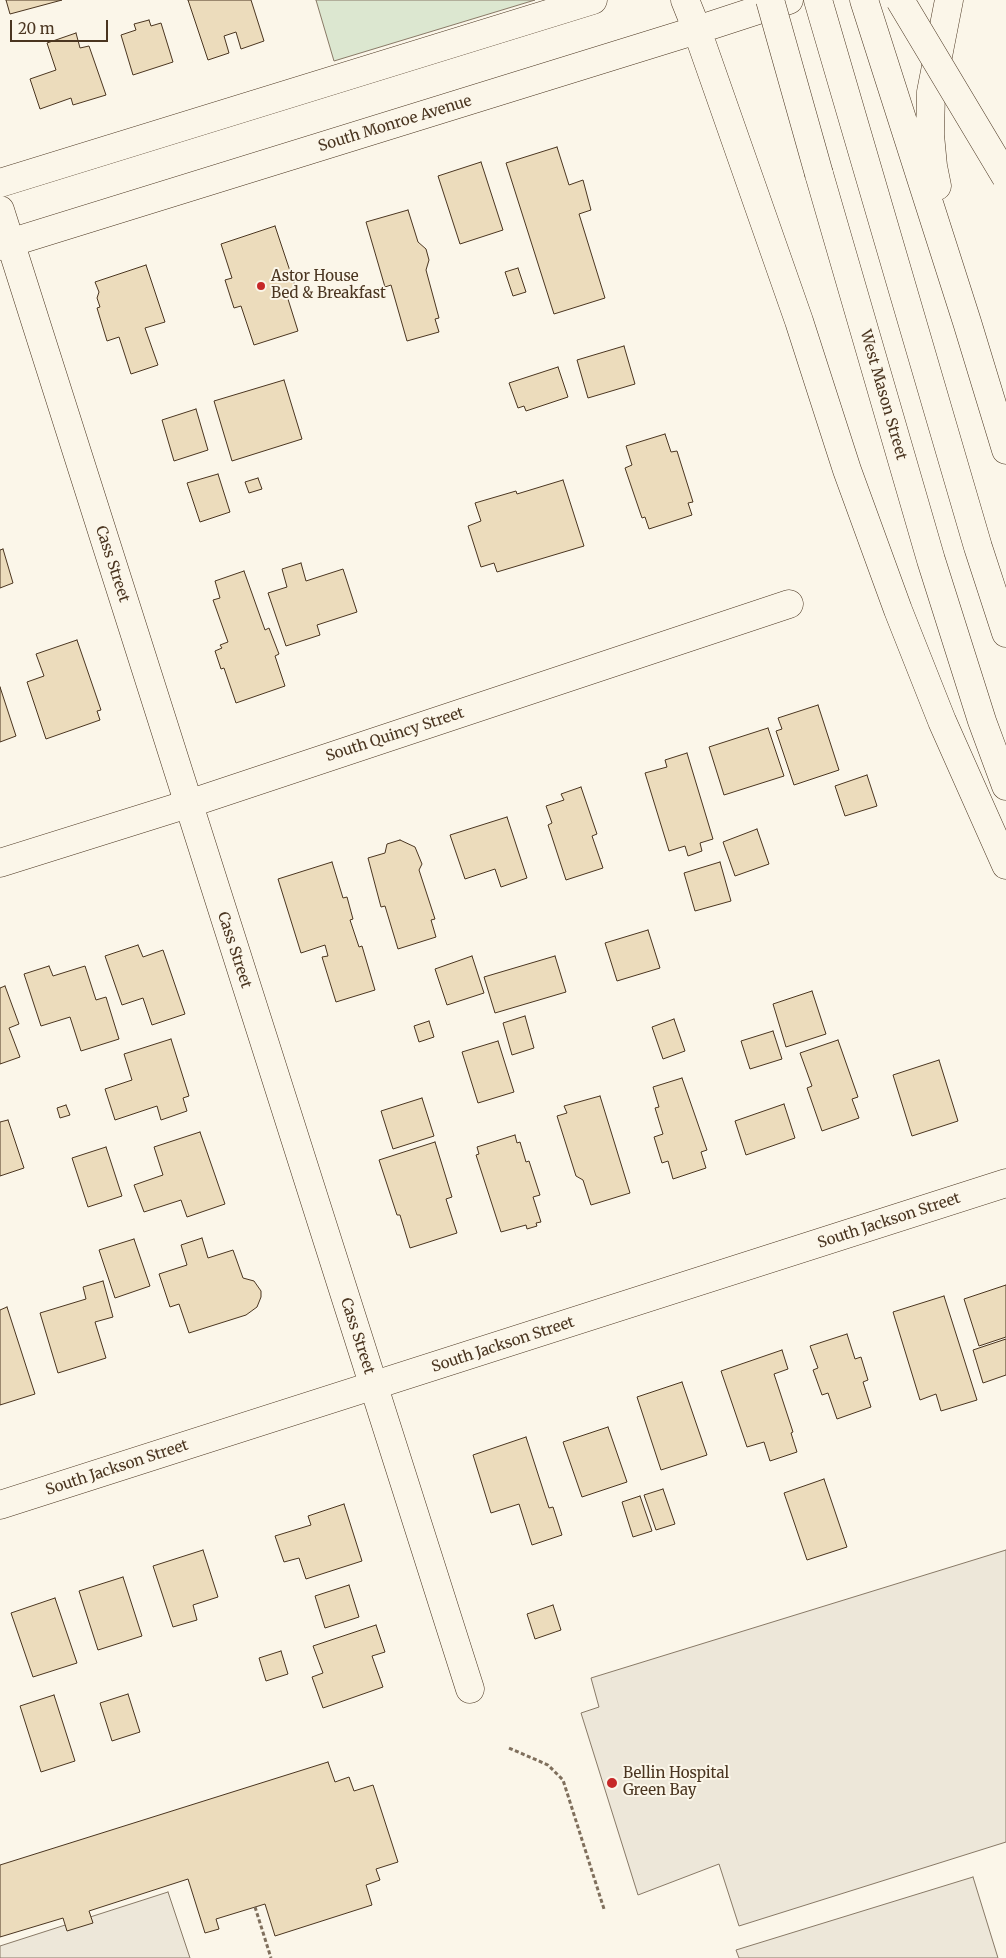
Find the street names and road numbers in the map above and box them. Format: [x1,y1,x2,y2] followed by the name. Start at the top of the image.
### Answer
[316,92,474,156] street label: South Monroe Avenue
[856,328,910,462] street label: West Mason Street
[91,524,133,604] street label: Cass Street
[324,704,466,766] street label: South Quincy Street
[213,910,255,990] street label: Cass Street
[815,1189,963,1253] street label: South Jackson Street
[336,1296,378,1376] street label: Cass Street
[429,1313,577,1377] street label: South Jackson Street
[43,1436,191,1500] street label: South Jackson Street

